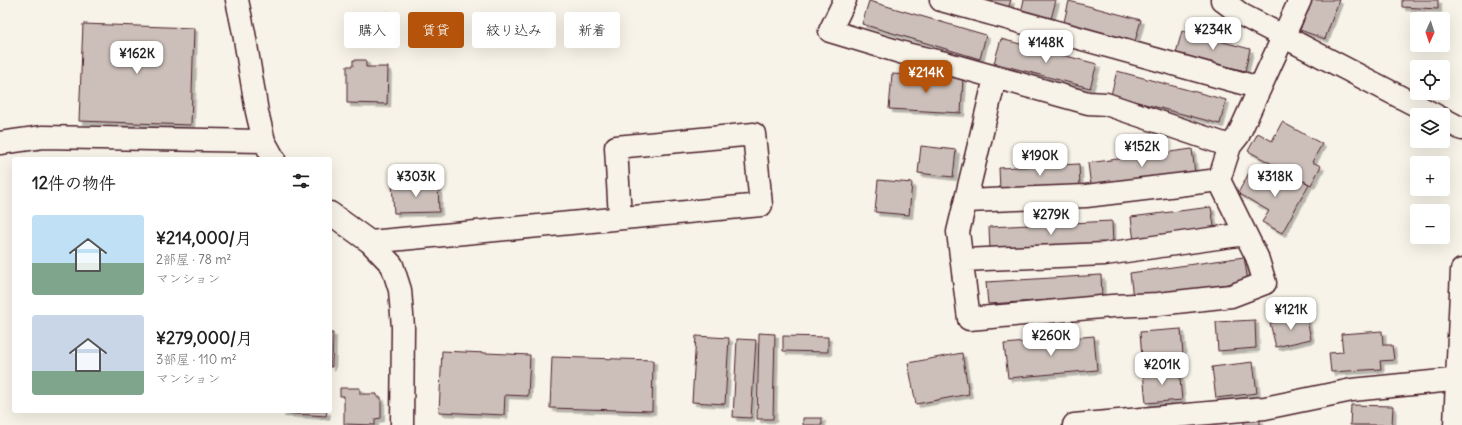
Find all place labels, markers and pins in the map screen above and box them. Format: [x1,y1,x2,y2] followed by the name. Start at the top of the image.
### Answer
[1185,17,1241,51] pin: ¥234K
[1018,30,1074,64] pin: ¥148K
[109,41,165,75] pin: ¥162K
[898,60,954,94] pin: ¥214K
[1114,134,1170,168] pin: ¥152K
[1012,143,1068,177] pin: ¥190K
[388,164,444,198] pin: ¥303K
[1247,164,1303,198] pin: ¥318K
[1023,202,1079,236] pin: ¥279K
[1263,297,1319,331] pin: ¥121K
[1023,323,1079,357] pin: ¥260K
[1134,352,1190,386] pin: ¥201K

